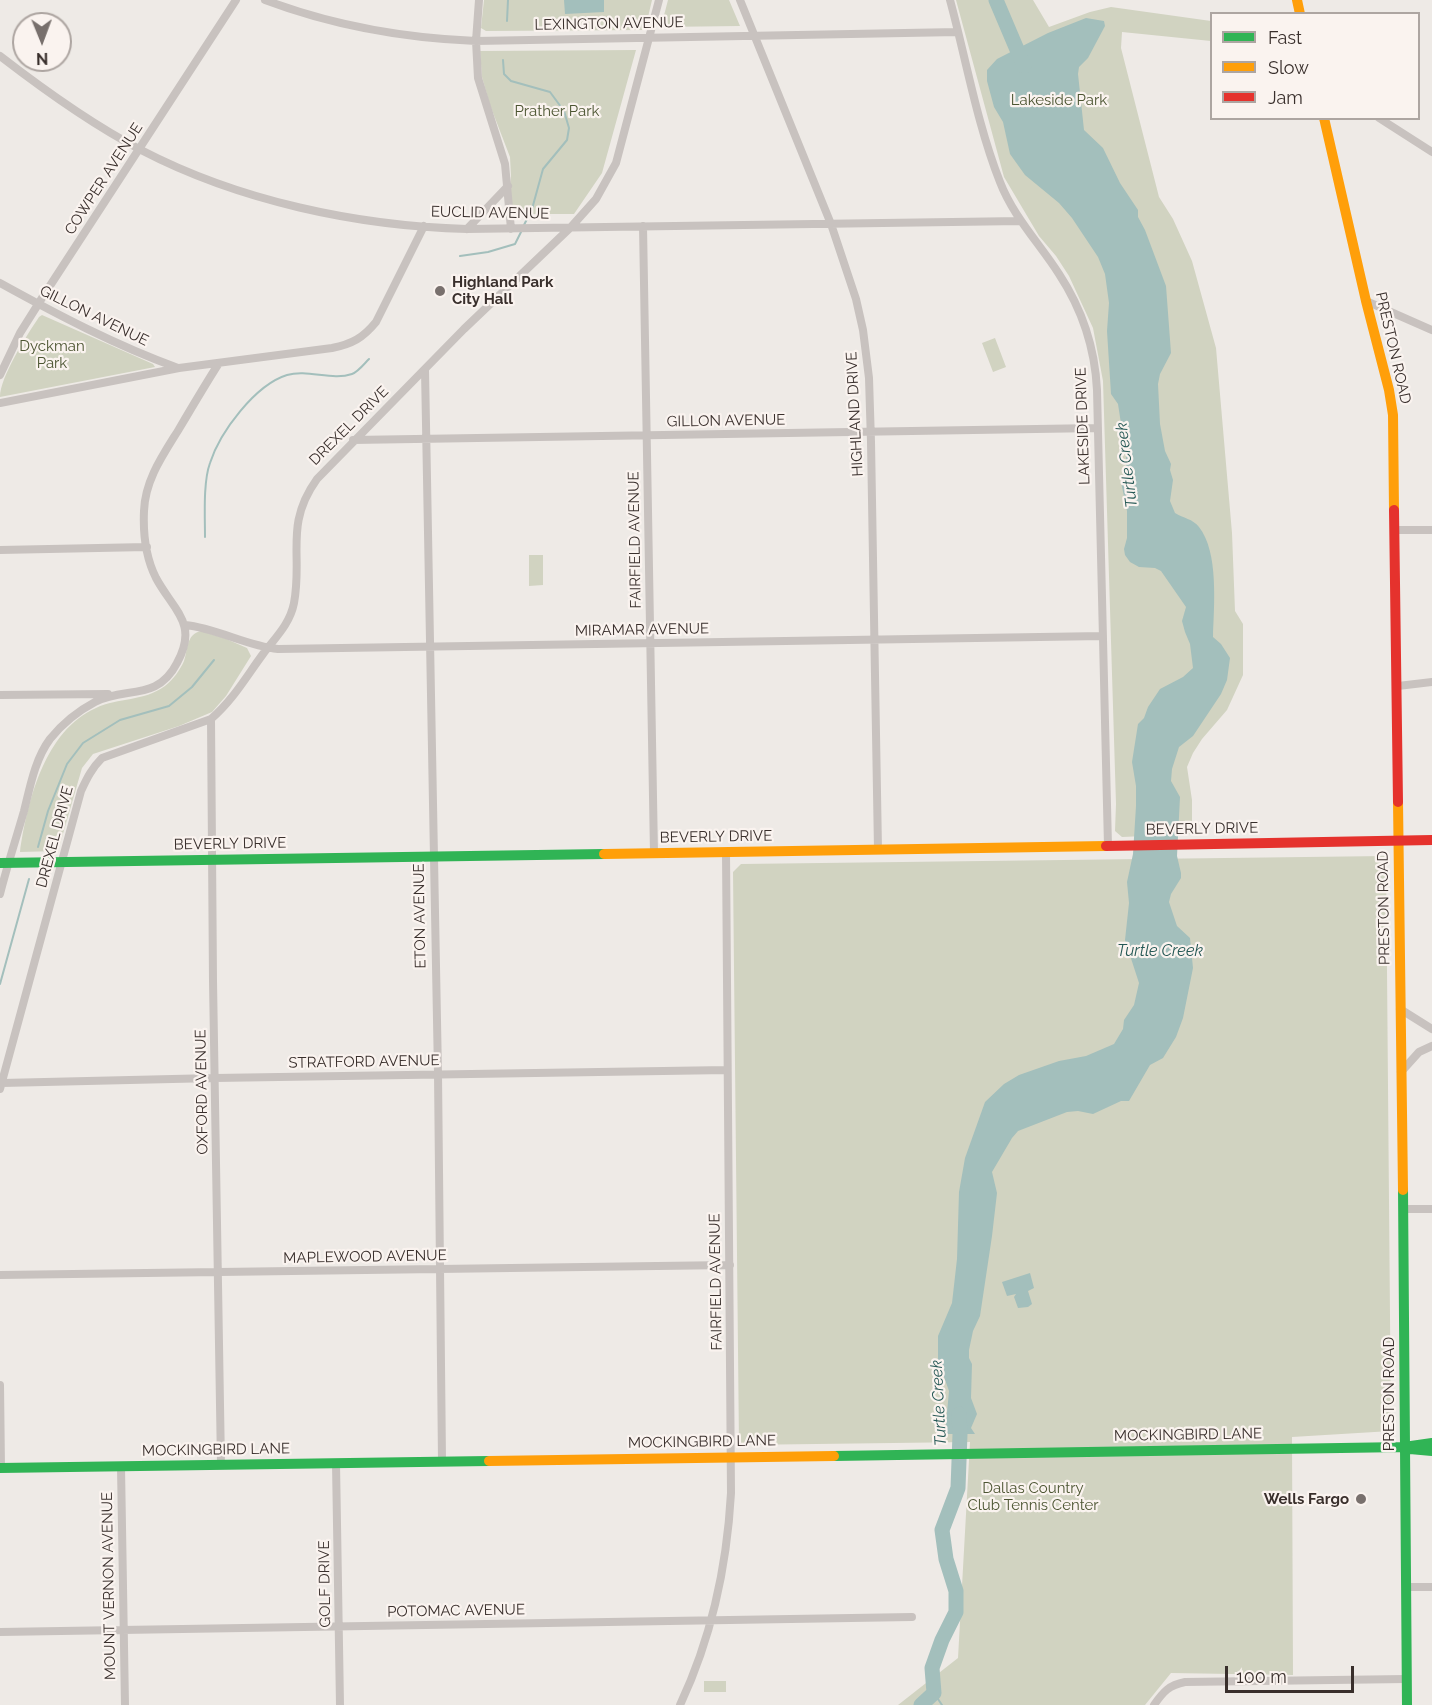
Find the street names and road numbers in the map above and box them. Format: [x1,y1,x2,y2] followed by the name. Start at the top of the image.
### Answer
[534,14,684,34] street label: LEXINGTON AVENUE
[61,120,147,238] street label: COWPER AVENUE
[431,203,549,223] street label: EUCLID AVENUE
[37,282,151,350] street label: GILLON AVENUE
[1371,290,1415,406] street label: PRESTON ROAD
[843,351,867,477] street label: HIGHLAND DRIVE
[1072,367,1094,485] street label: LAKESIDE DRIVE
[306,383,392,469] street label: DREXEL DRIVE
[666,411,786,431] street label: GILLON AVENUE
[625,471,645,609] street label: FAIRFIELD AVENUE
[575,620,709,640] street label: MIRAMAR AVENUE
[33,784,77,890] street label: DREXEL DRIVE
[1146,819,1258,839] street label: BEVERLY DRIVE
[660,827,772,847] street label: BEVERLY DRIVE
[174,834,286,854] street label: BEVERLY DRIVE
[1374,851,1394,965] street label: PRESTON ROAD
[410,863,430,969] street label: ETON AVENUE
[192,1029,212,1155] street label: OXFORD AVENUE
[288,1052,440,1072] street label: STRATFORD AVENUE
[706,1213,726,1351] street label: FAIRFIELD AVENUE
[283,1247,447,1267] street label: MAPLEWOOD AVENUE
[1380,1337,1398,1451] street label: PRESTON ROAD
[1114,1425,1262,1445] street label: MOCKINGBIRD LANE
[628,1432,776,1452] street label: MOCKINGBIRD LANE
[142,1440,290,1460] street label: MOCKINGBIRD LANE
[98,1492,120,1680] street label: MOUNT VERNON AVENUE
[315,1540,335,1628] street label: GOLF DRIVE
[387,1601,525,1621] street label: POTOMAC AVENUE

